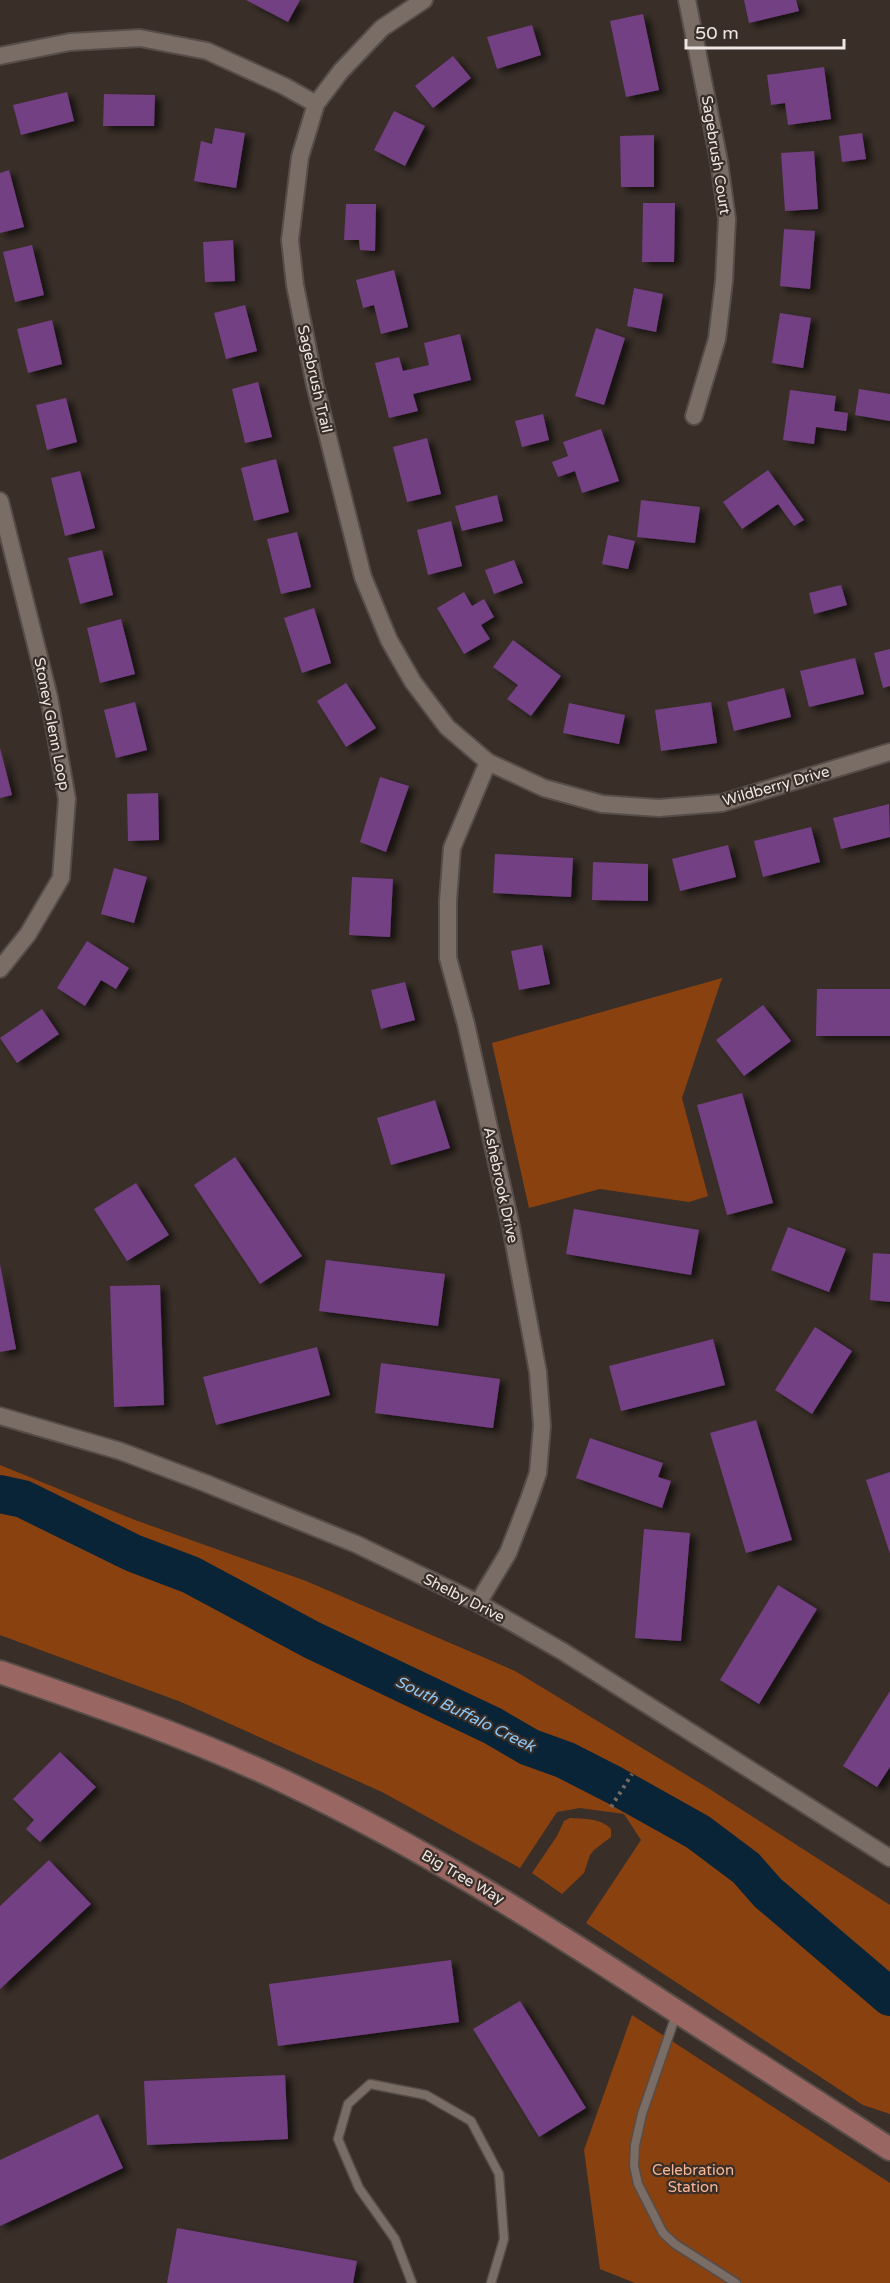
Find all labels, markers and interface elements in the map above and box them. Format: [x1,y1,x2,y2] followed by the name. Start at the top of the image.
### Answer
[686,12,844,50] scale bar
[695,22,739,44] text: 50 m
[698,94,734,216] street label: Sagebrush Court
[294,323,336,435] street label: Sagebrush Trail
[30,656,74,792] street label: Stoney Glenn Loop
[721,762,831,810] street label: Wildberry Drive
[480,1125,522,1245] street label: Ashebrook Drive
[420,1570,508,1626] street label: Shelby Drive
[392,1672,539,1757] water label: South Buffalo Creek
[418,1846,508,1908] street label: Big Tree Way
[652,2161,734,2196] park label: Celebration Station

